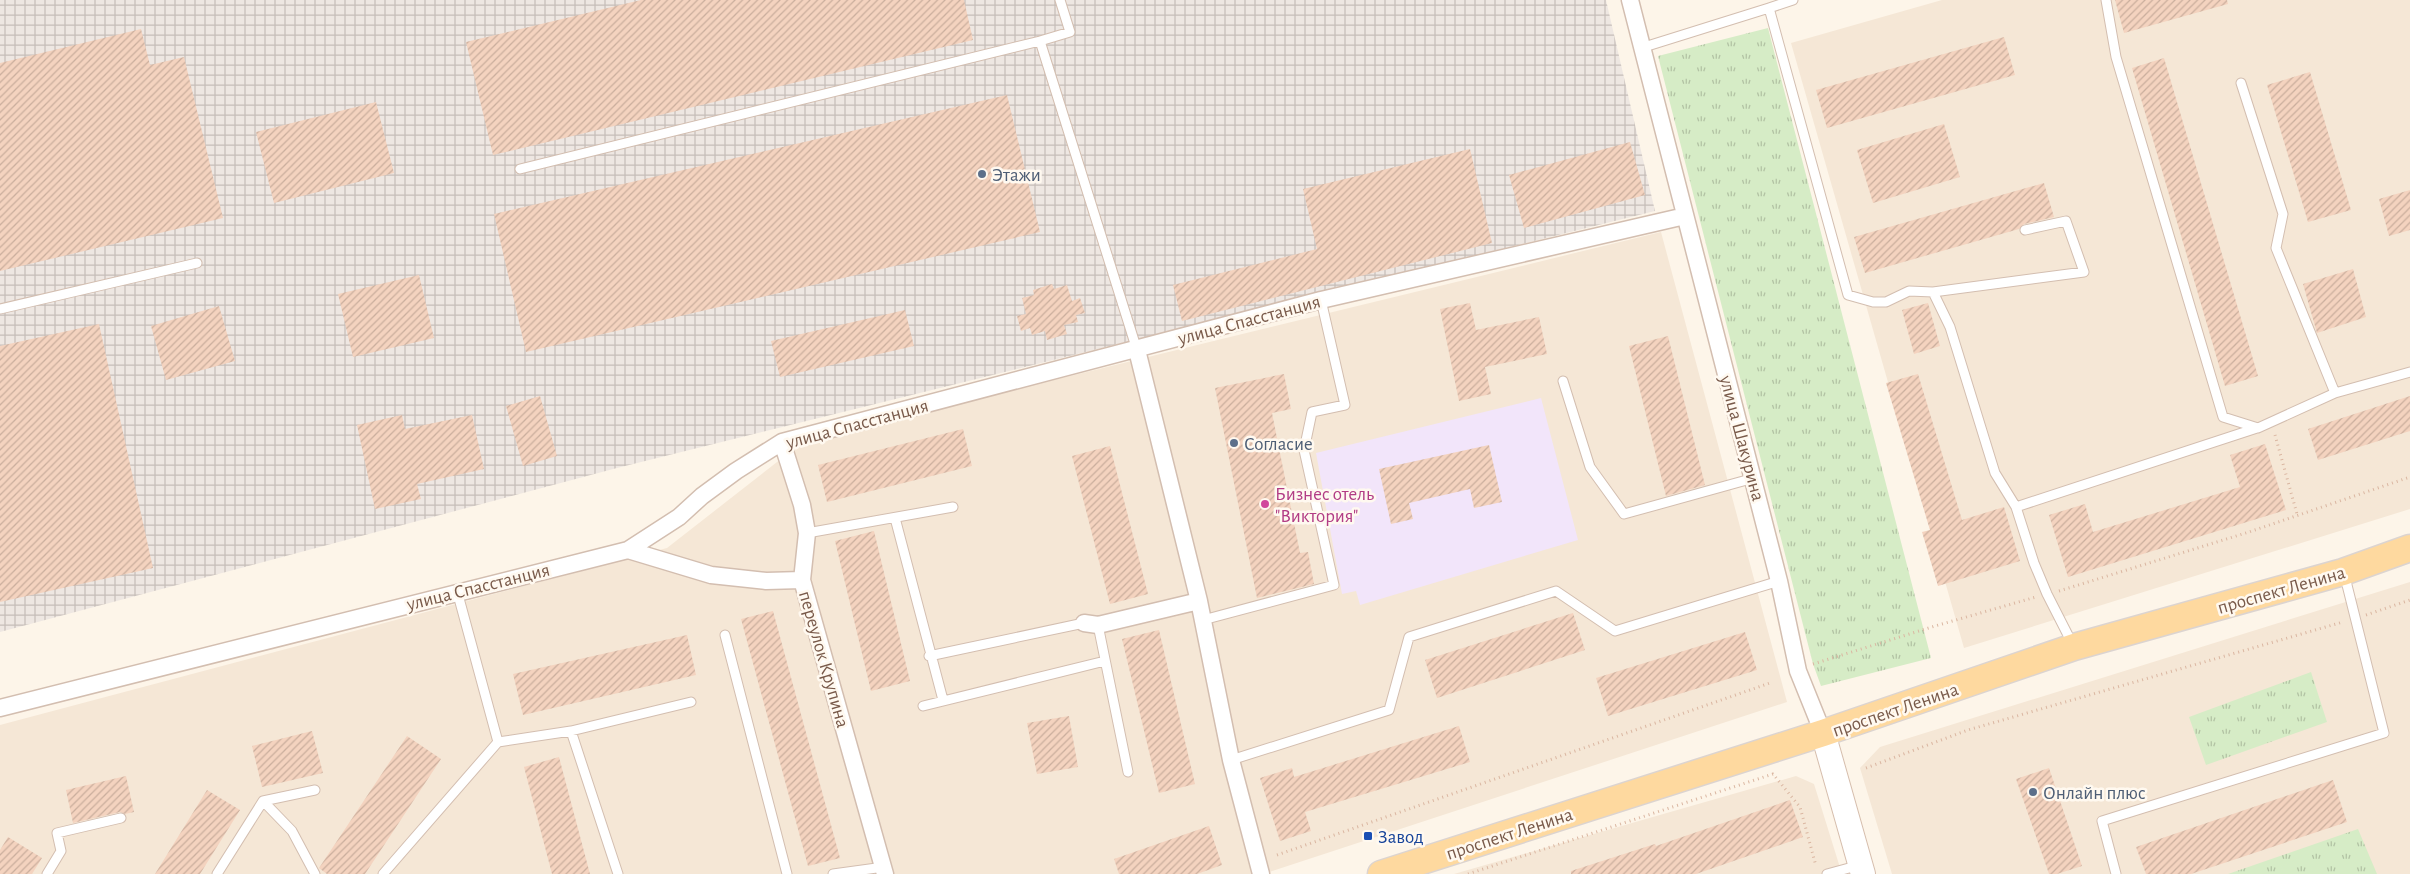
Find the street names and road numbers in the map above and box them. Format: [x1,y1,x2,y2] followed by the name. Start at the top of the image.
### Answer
[1175,292,1323,349] street label: улица Спасстанция
[1715,373,1768,504] street label: улица Шакурина
[783,396,931,453] street label: улица Спасстанция
[404,560,552,615] street label: улица Спасстанция
[2215,563,2348,618] street label: проспект Ленина
[795,589,852,730] street label: переулок Крупина
[1830,680,1961,741] street label: проспект Ленина
[1444,805,1575,864] street label: проспект Ленина

